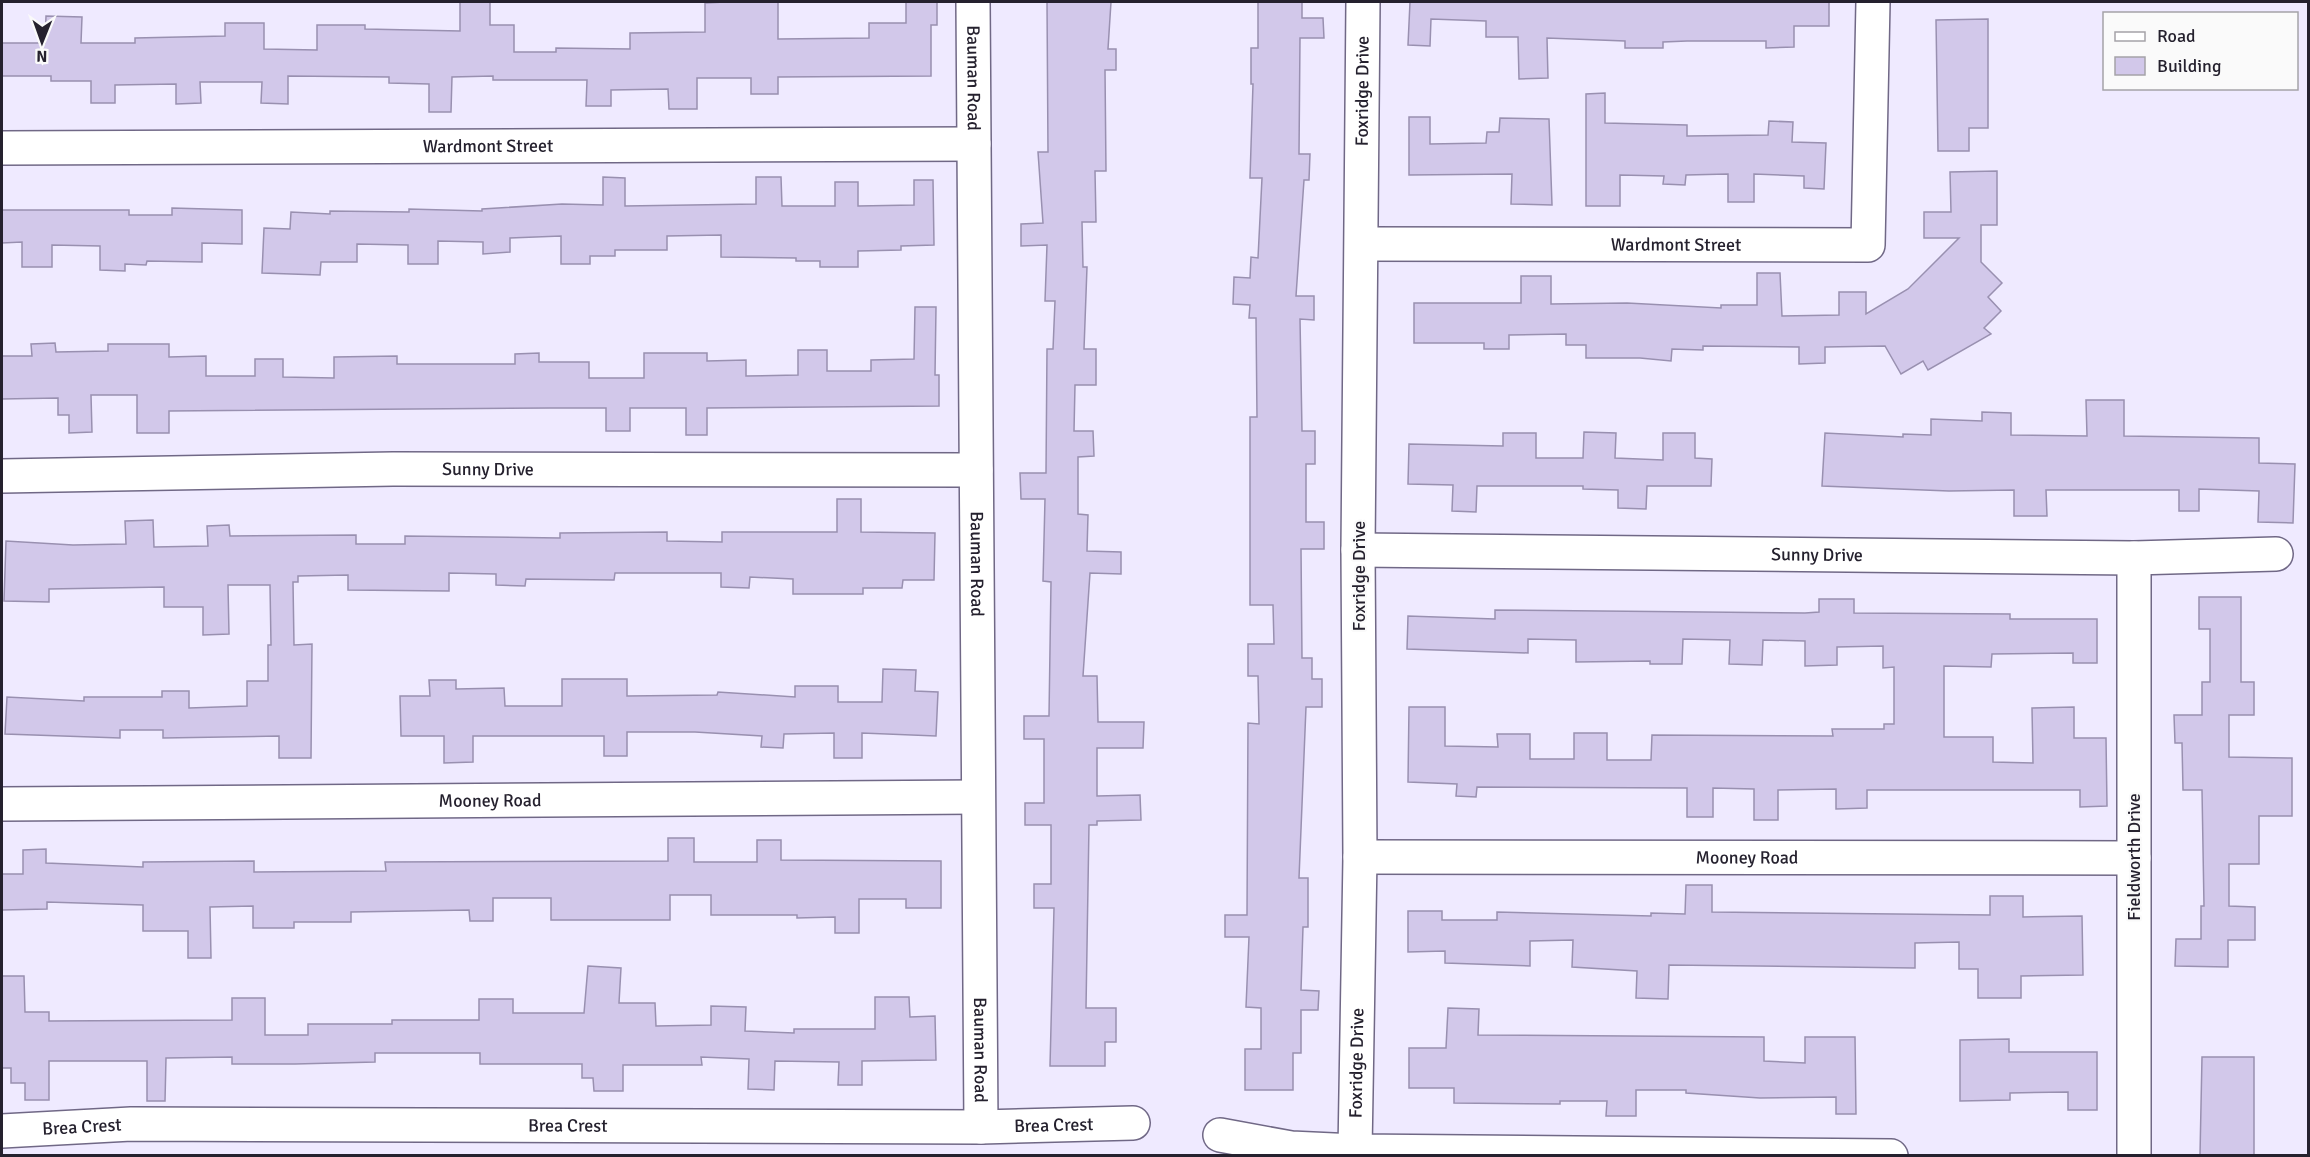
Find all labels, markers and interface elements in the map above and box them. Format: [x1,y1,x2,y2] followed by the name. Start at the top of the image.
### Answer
[12,12,72,72] north arrow
[2103,12,2298,90] legend
[962,25,985,131] street label: Bauman Road
[2157,25,2196,47] text: Road
[1351,36,1374,146] street label: Foxridge Drive
[36,46,47,66] text: N
[2157,55,2221,77] text: Building
[423,135,553,157] street label: Wardmont Street
[1611,233,1741,256] street label: Wardmont Street
[442,458,534,480] street label: Sunny Drive
[966,511,988,617] street label: Bauman Road
[1348,521,1370,631] street label: Foxridge Drive
[1771,543,1863,566] street label: Sunny Drive
[438,789,541,812] street label: Mooney Road
[2123,793,2145,921] street label: Fieldworth Drive
[1696,846,1798,869] street label: Mooney Road
[969,997,992,1103] street label: Bauman Road
[1345,1008,1368,1118] street label: Foxridge Drive
[1014,1113,1094,1137] street label: Brea Crest
[42,1114,122,1140] street label: Brea Crest
[528,1114,608,1137] street label: Brea Crest

